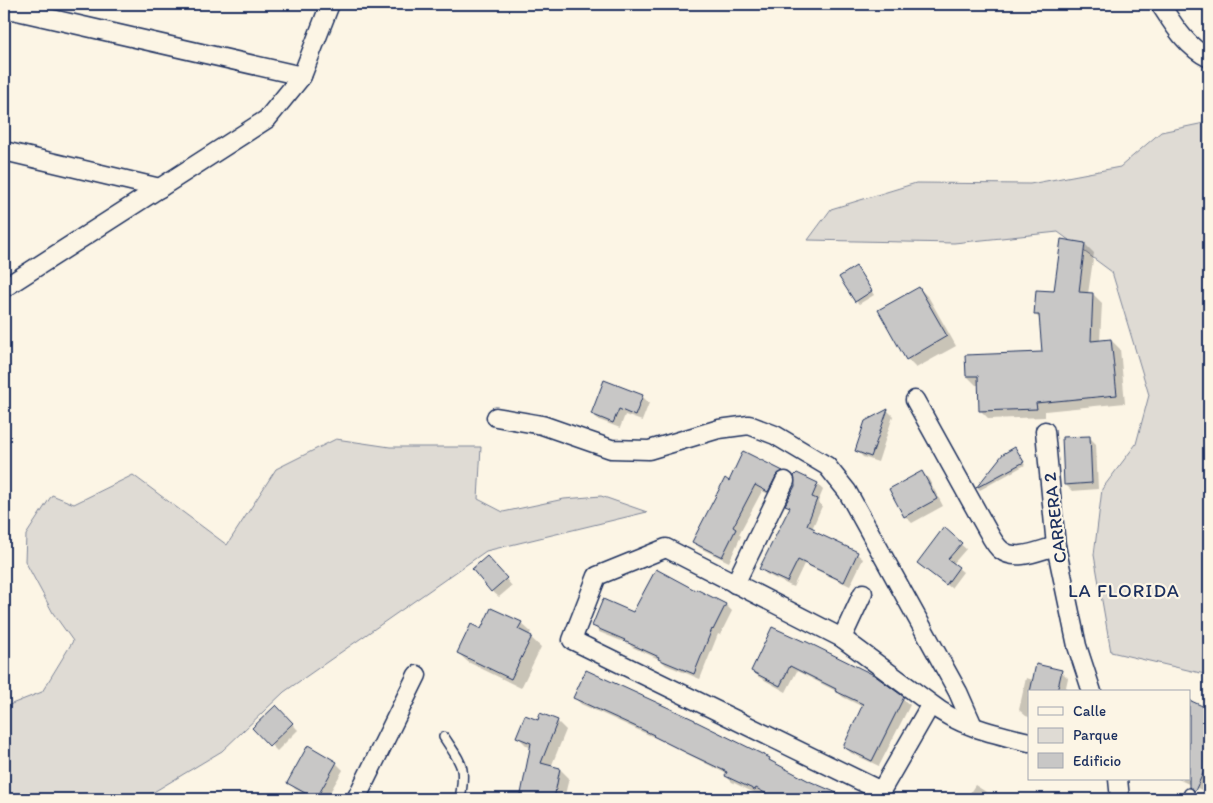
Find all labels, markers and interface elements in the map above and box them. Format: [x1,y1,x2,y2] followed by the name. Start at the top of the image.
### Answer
[1038,471,1071,565] street label: CARRERA 2
[1068,579,1180,602] district label: LA FLORIDA
[1028,690,1190,780] legend
[1073,702,1106,720] text: Calle
[1073,726,1118,744] text: Parque
[1073,752,1121,770] text: Edificio

